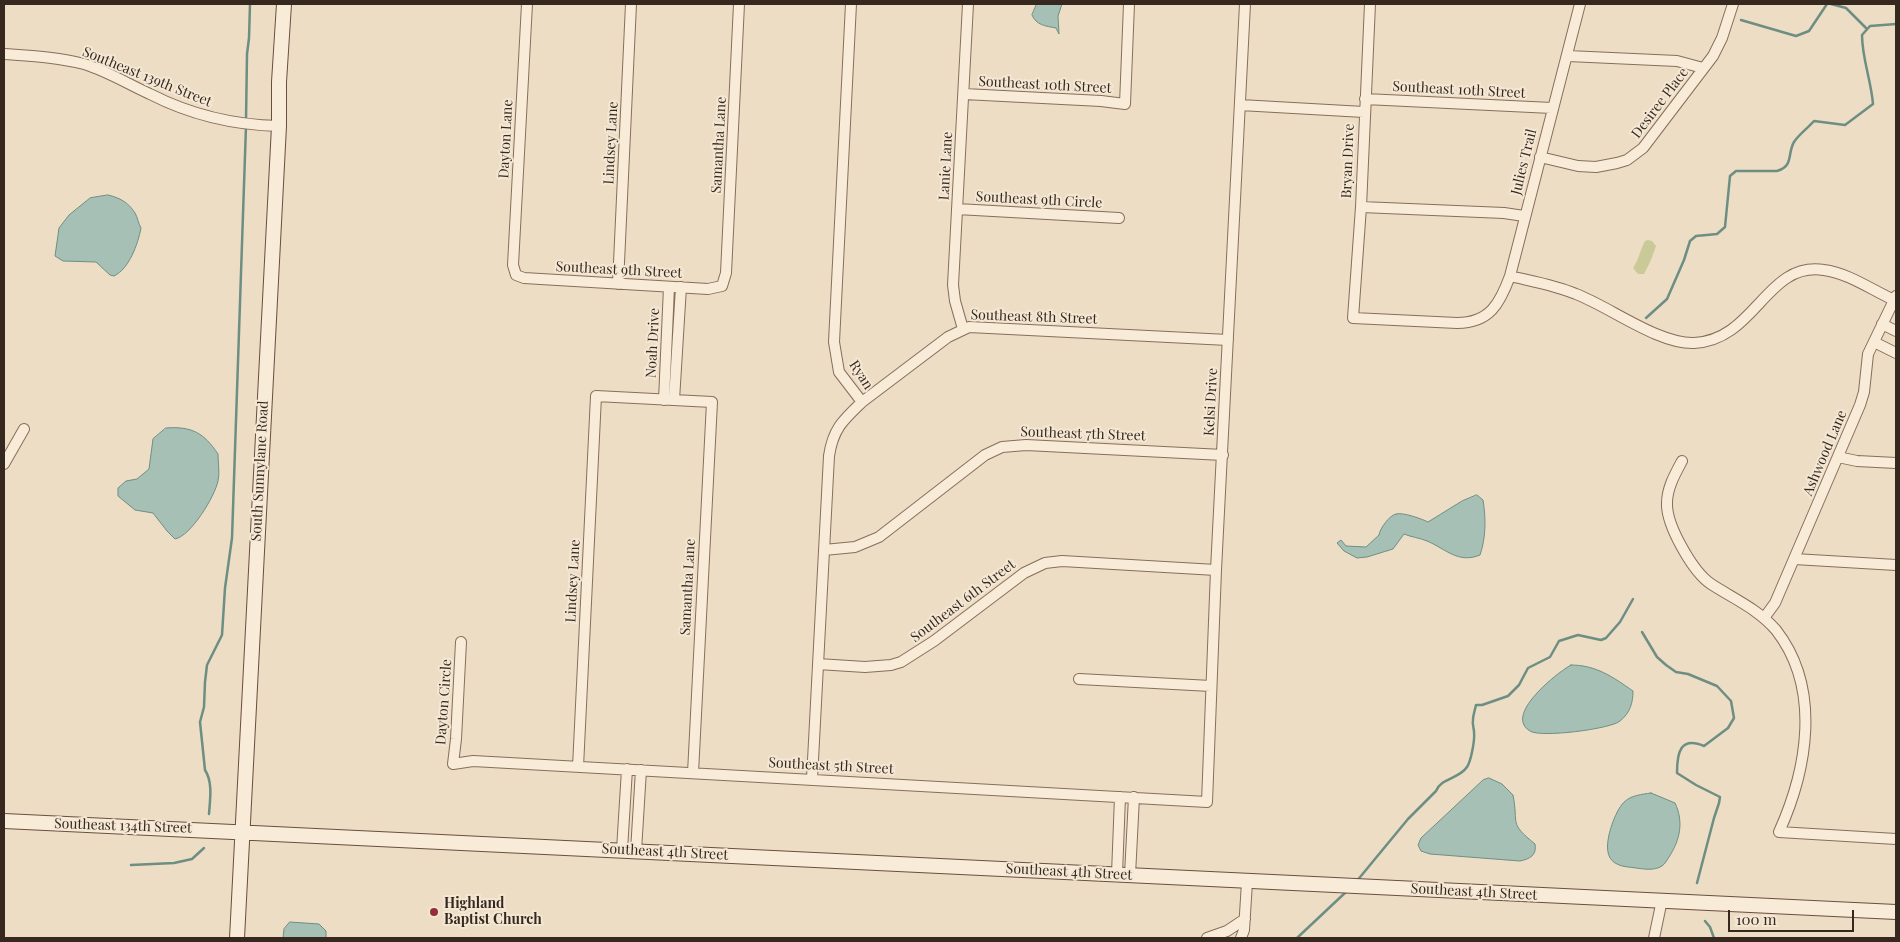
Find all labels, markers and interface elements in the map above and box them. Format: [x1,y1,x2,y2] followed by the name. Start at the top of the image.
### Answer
[80,43,214,111] street label: Southeast 139th Street
[1628,64,1692,142] street label: Desiree Place
[978,73,1112,97] street label: Southeast 10th Street
[1392,78,1526,102] street label: Southeast 10th Street
[708,96,730,194] street label: Samantha Lane
[496,99,516,179] street label: Dayton Lane
[600,101,622,185] street label: Lindsey Lane
[1338,123,1358,199] street label: Bryan Drive
[1508,127,1540,197] street label: Julies Trail
[936,131,956,201] street label: Lanie Lane
[975,188,1103,212] street label: Southeast 9th Circle
[555,258,683,282] street label: Southeast 9th Street
[970,306,1098,328] street label: Southeast 8th Street
[643,307,663,379] street label: Noah Drive
[845,357,877,393] street label: Ryan
[1201,367,1221,437] street label: Kelsi Drive
[248,400,272,542] street label: South Sunnylane Road
[1799,408,1851,498] street label: Ashwood Lane
[1020,423,1146,445] street label: Southeast 7th Street
[677,538,699,636] street label: Samantha Lane
[562,539,584,623] street label: Lindsey Lane
[907,556,1019,646] street label: Southeast 6th Street
[433,659,455,745] street label: Dayton Circle
[768,754,894,778] street label: Southeast 5th Street
[54,815,192,837] street label: Southeast 134th Street
[601,840,729,864] street label: Southeast 4th Street
[1005,860,1133,884] street label: Southeast 4th Street
[1410,880,1538,904] street label: Southeast 4th Street
[444,896,542,929] place label: Highland Baptist Church
[1730,900,1856,932] scale bar
[428,906,440,918] marker: Highland Baptist Church
[1736,909,1777,929] text: 100 m

